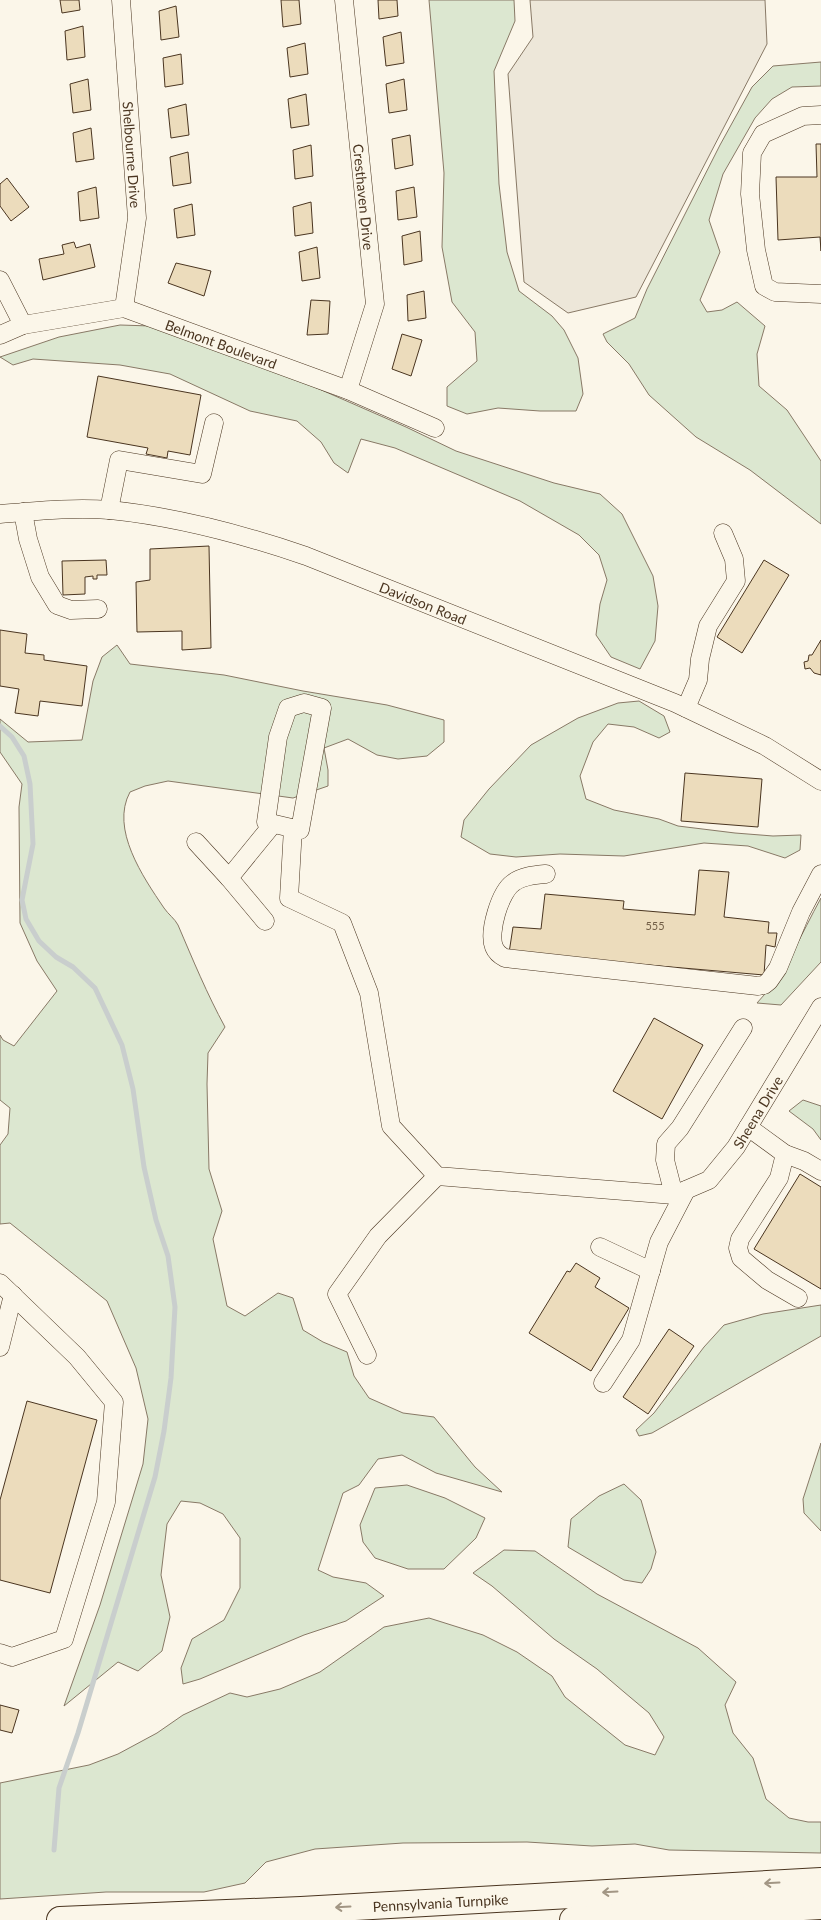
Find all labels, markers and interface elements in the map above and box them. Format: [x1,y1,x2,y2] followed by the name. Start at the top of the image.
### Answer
[120,101,145,209] street label: Shelbourne Drive
[350,143,378,251] street label: Cresthaven Drive
[163,315,279,372] street label: Belmont Boulevard
[377,578,469,628] street label: Davidson Road
[645,919,665,932] house number: 555
[729,1073,786,1151] street label: Sheena Drive
[765,1879,781,1888] one-way arrow
[602,1888,618,1897] one-way arrow
[372,1890,509,1914] street label: Pennsylvania Turnpike
[335,1903,351,1912] one-way arrow

